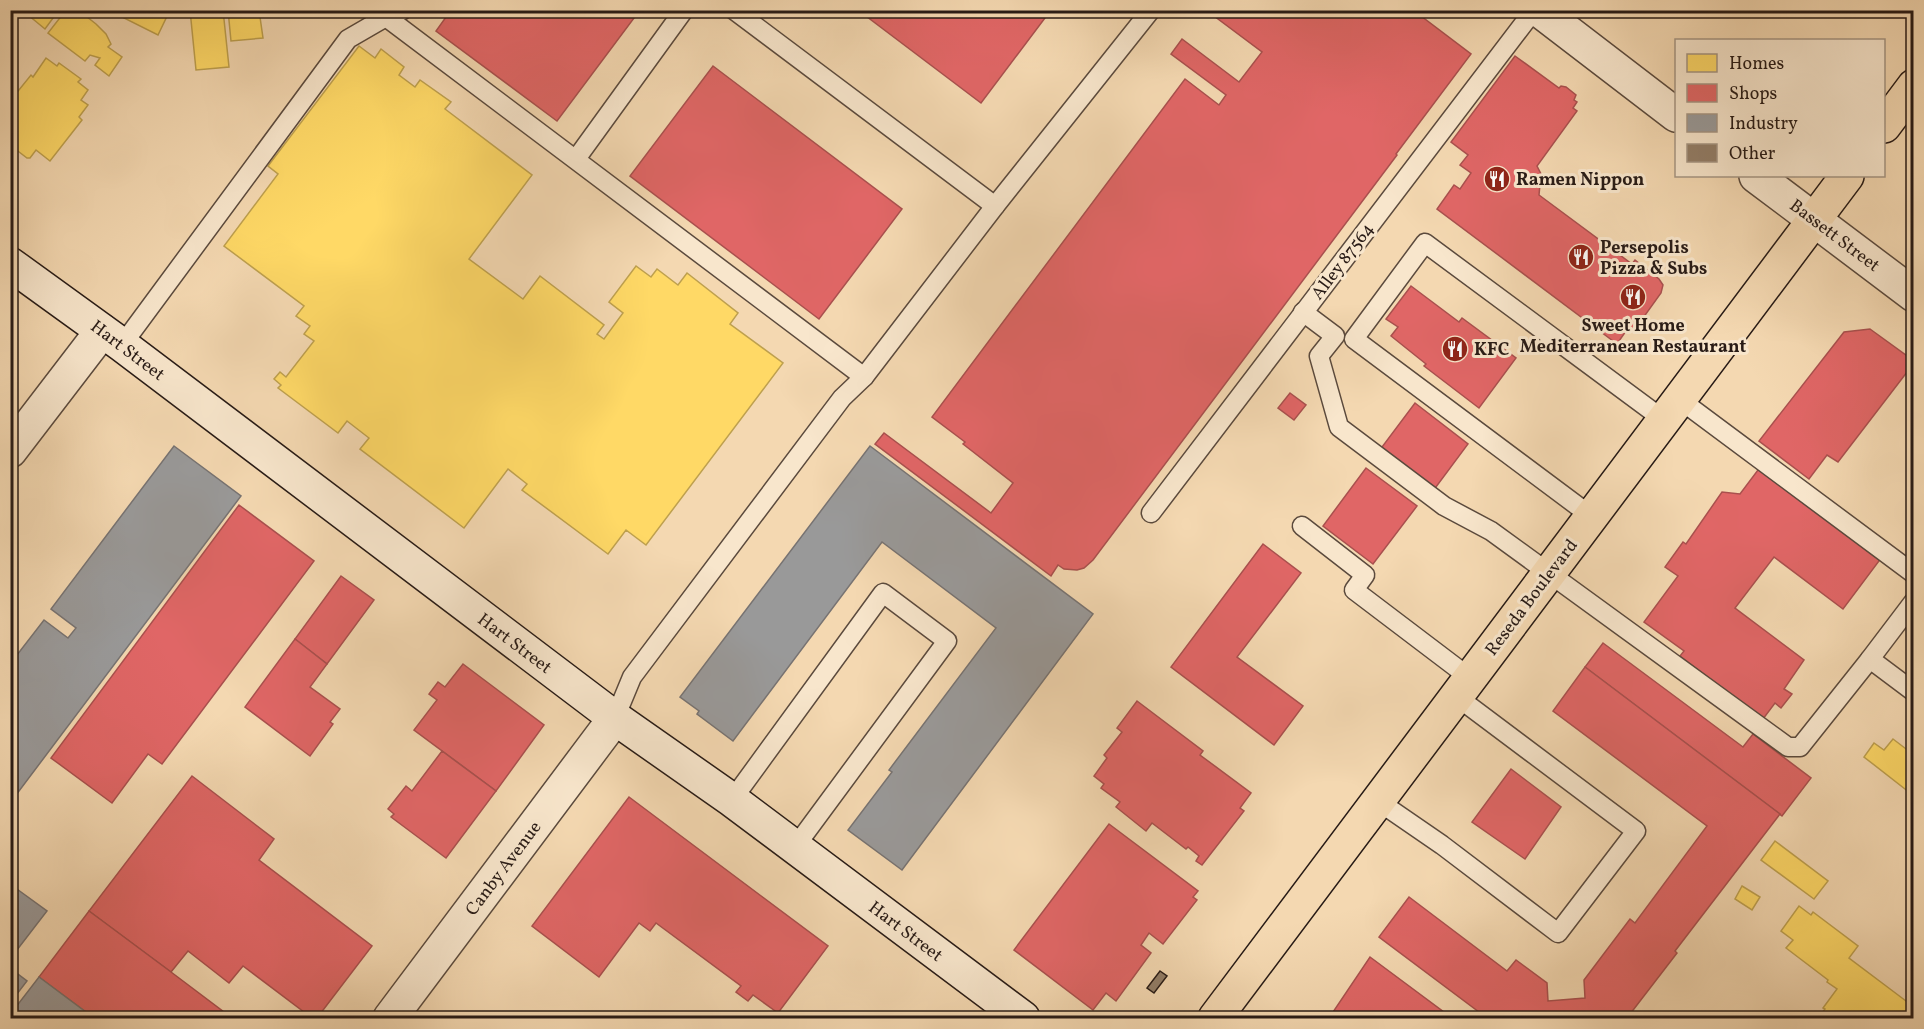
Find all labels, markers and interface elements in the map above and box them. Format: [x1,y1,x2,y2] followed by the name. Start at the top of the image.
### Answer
[1675,39,1885,177] legend
[1729,52,1784,77] text: Homes
[1729,82,1777,107] text: Shops
[1729,112,1798,137] text: Industry
[1729,142,1776,167] text: Other
[1482,164,1512,194] restaurant icon: Ramen Nippon
[1516,168,1644,193] place label: Ramen Nippon
[1784,194,1884,278] street label: Bassett Street
[1306,218,1380,306] street label: Alley 87564
[1600,236,1707,282] place label: Persepolis Pizza & Subs
[1566,242,1596,272] restaurant icon: Persepolis Pizza & Subs
[1618,282,1648,312] restaurant icon: Sweet Home Mediterranean Restaurant
[1520,314,1746,360] place label: Sweet Home Mediterranean Restaurant
[85,315,169,387] street label: Hart Street
[1440,334,1470,364] restaurant icon: KFC
[1474,338,1509,363] place label: KFC
[1480,534,1584,661] street label: Reseda Boulevard
[472,608,556,680] street label: Hart Street
[460,816,548,921] street label: Canby Avenue
[863,896,947,968] street label: Hart Street

